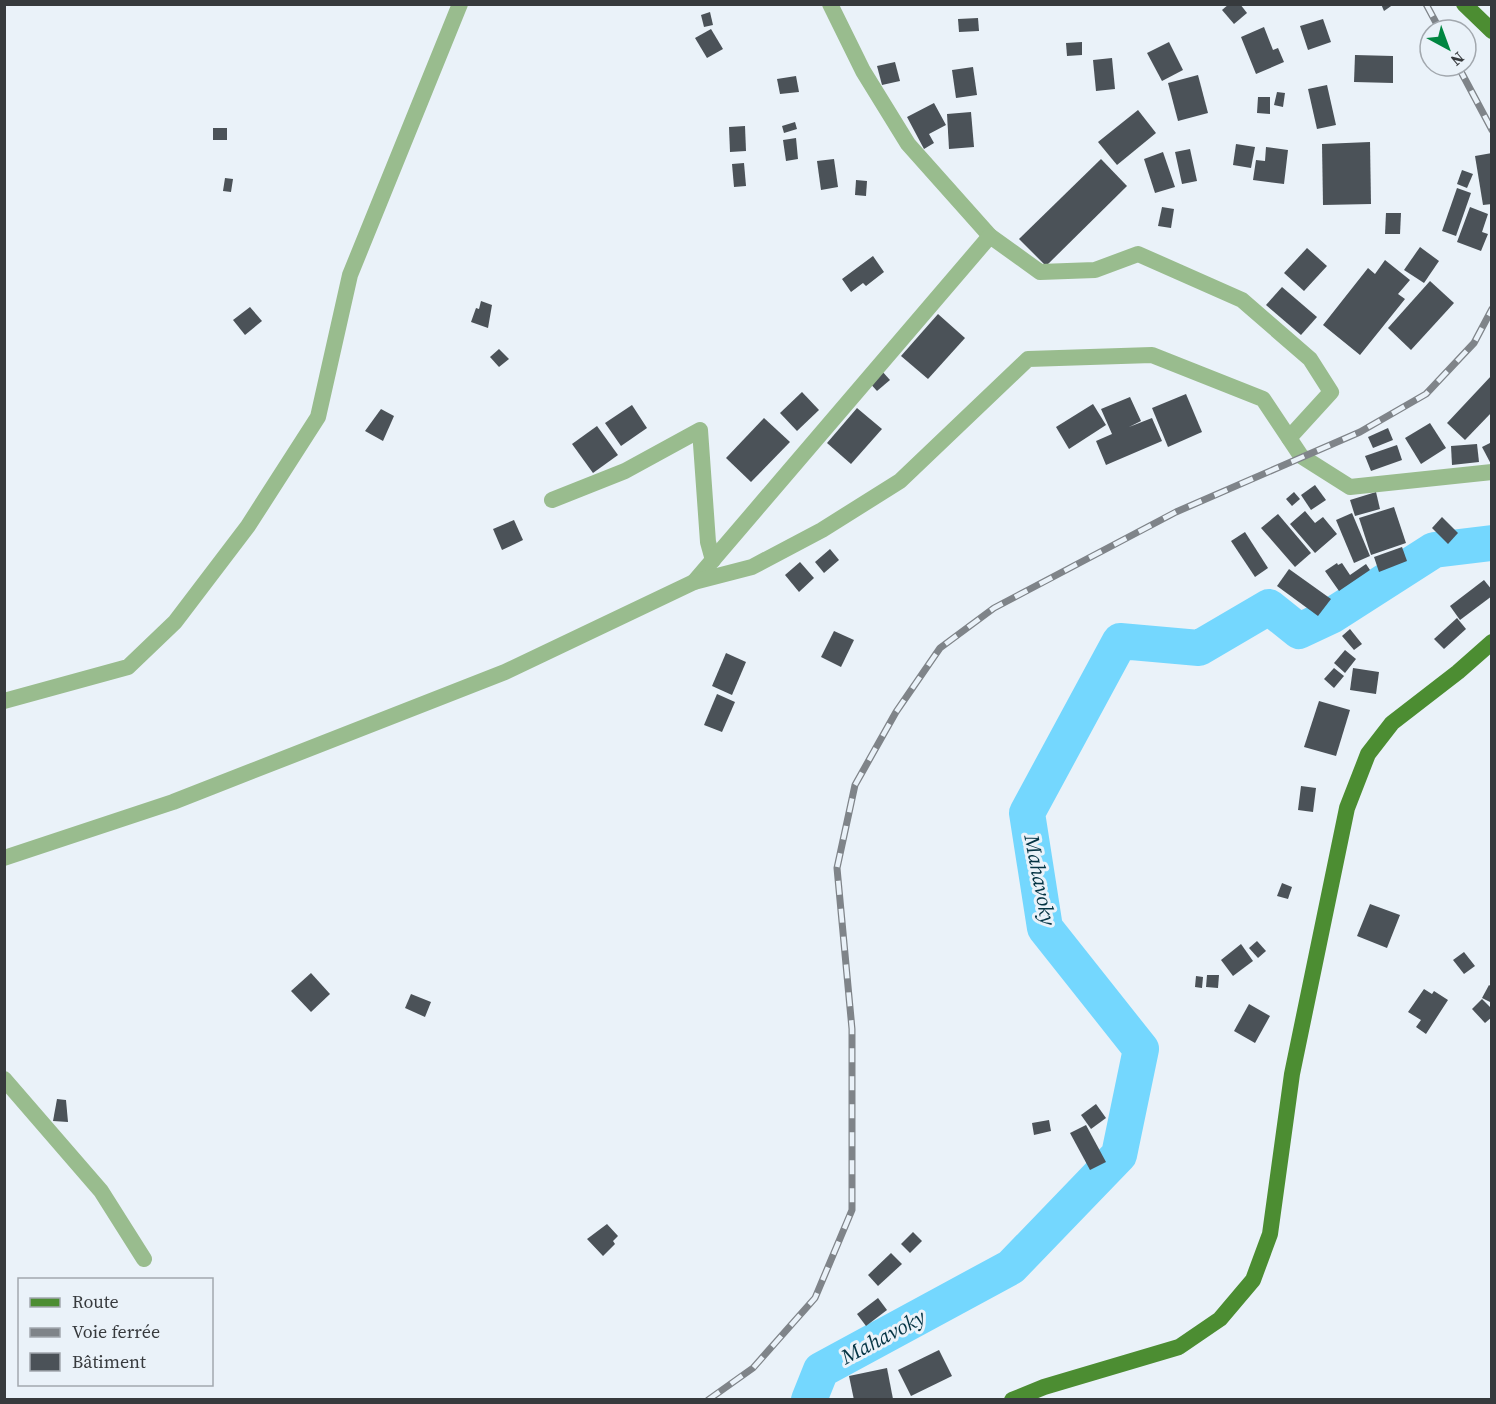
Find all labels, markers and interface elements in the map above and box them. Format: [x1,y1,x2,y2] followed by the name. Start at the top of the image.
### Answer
[1418,18,1478,78] north arrow
[1446,47,1469,72] text: N
[1017,831,1064,929] water label: Mahavoky
[18,1278,213,1386] legend
[72,1289,119,1314] text: Route
[835,1302,931,1371] water label: Mahavoky
[72,1319,160,1344] text: Voie ferrée
[72,1349,146,1374] text: Bâtiment

